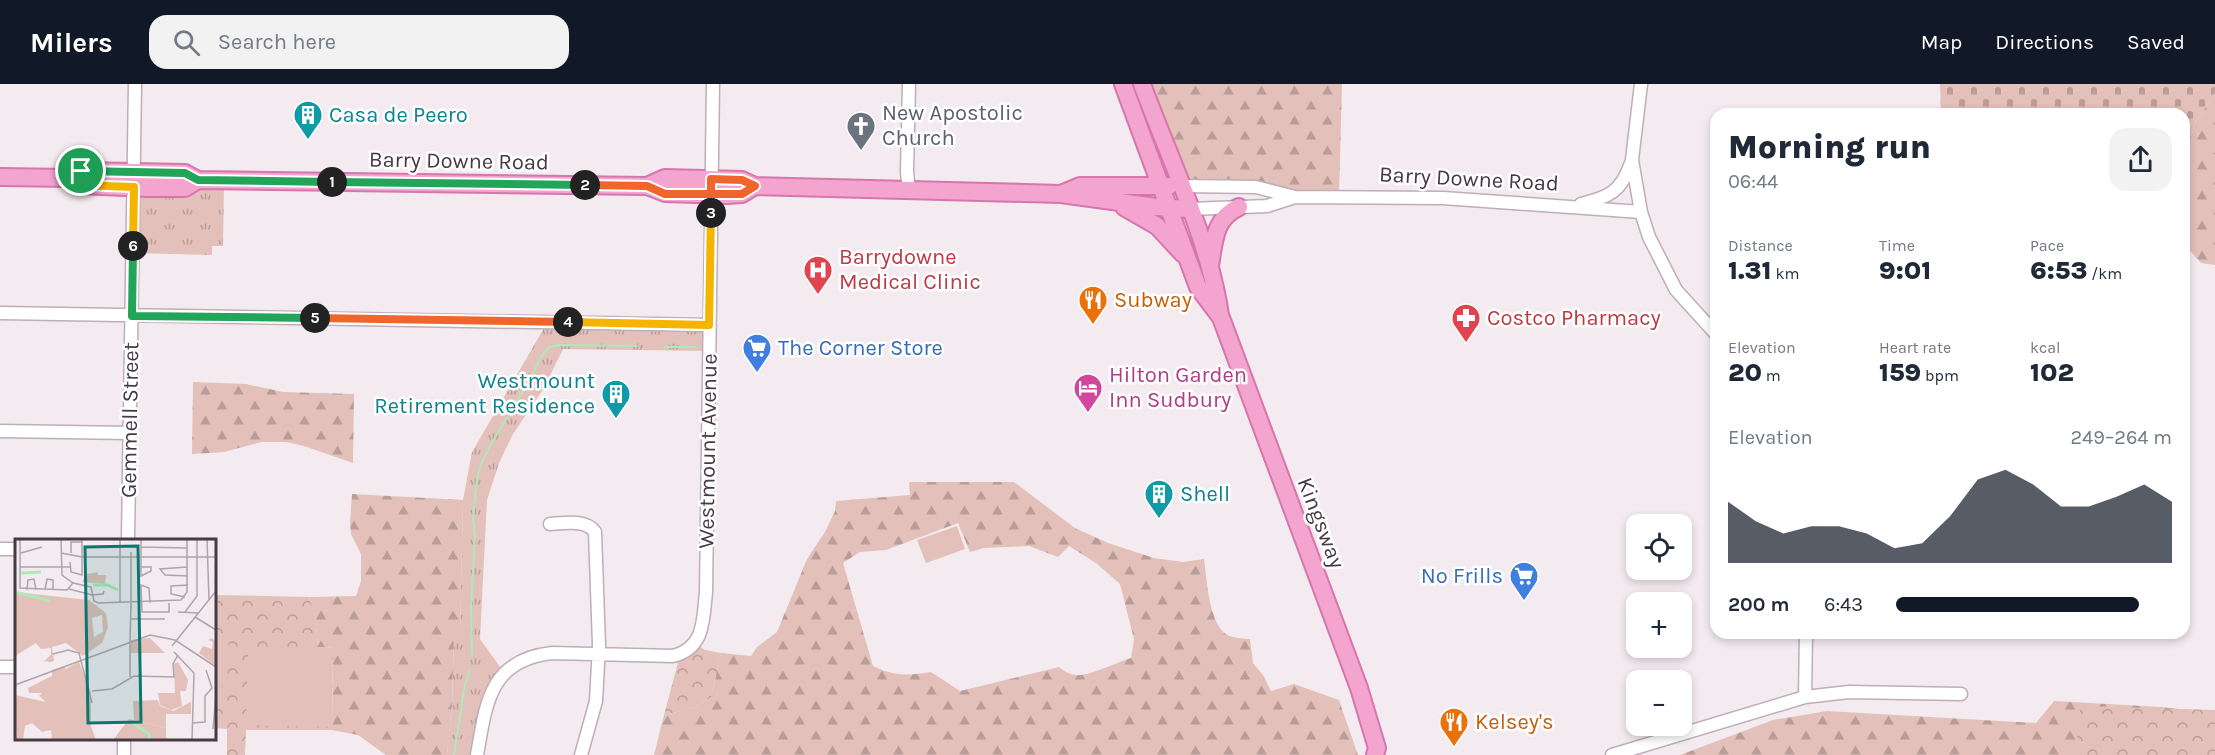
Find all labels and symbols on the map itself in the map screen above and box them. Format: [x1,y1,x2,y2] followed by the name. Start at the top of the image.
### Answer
[292,99,324,141] building icon: Casa de Peero
[882,100,1023,151] place label: New Apostolic Church
[329,102,468,128] place label: Casa de Peero
[845,110,877,152] church icon: New Apostolic Church
[55,145,106,196] pin
[369,146,549,176] street label: Barry Downe Road
[1378,161,1560,197] street label: Barry Downe Road
[317,167,347,197] pin: 1
[570,170,600,200] pin: 2
[696,198,726,228] pin: 3
[118,231,148,261] pin: 6
[839,244,981,295] place label: Barrydowne Medical Clinic
[802,254,834,296] hospital icon: Barrydowne Medical Clinic
[1077,284,1109,326] restaurant icon: Subway
[1114,287,1192,313] place label: Subway
[1450,302,1482,344] pharmacy icon: Costco Pharmacy
[300,303,330,333] pin: 5
[1487,305,1661,331] place label: Costco Pharmacy
[553,307,583,337] pin: 4
[741,332,773,374] supermarket icon: The Corner Store
[778,335,943,361] place label: The Corner Store
[116,342,144,498] street label: Gemmell Street
[693,353,723,549] street label: Westmount Avenue
[1109,362,1247,413] place label: Hilton Garden Inn Sudbury
[374,368,595,419] place label: Westmount Retirement Residence
[1072,372,1104,414] hotel icon: Hilton Garden Inn Sudbury
[600,378,632,420] building icon: Westmount Retirement Residence
[1292,474,1350,572] street label: Kingsway
[1143,478,1175,520] building icon: Shell
[1180,481,1230,507] place label: Shell
[15,539,216,740] inset map
[1508,560,1540,602] supermarket icon: No Frills
[1421,563,1503,589] place label: No Frills
[1438,706,1470,748] restaurant icon: Kelsey's
[1475,709,1553,735] place label: Kelsey's

